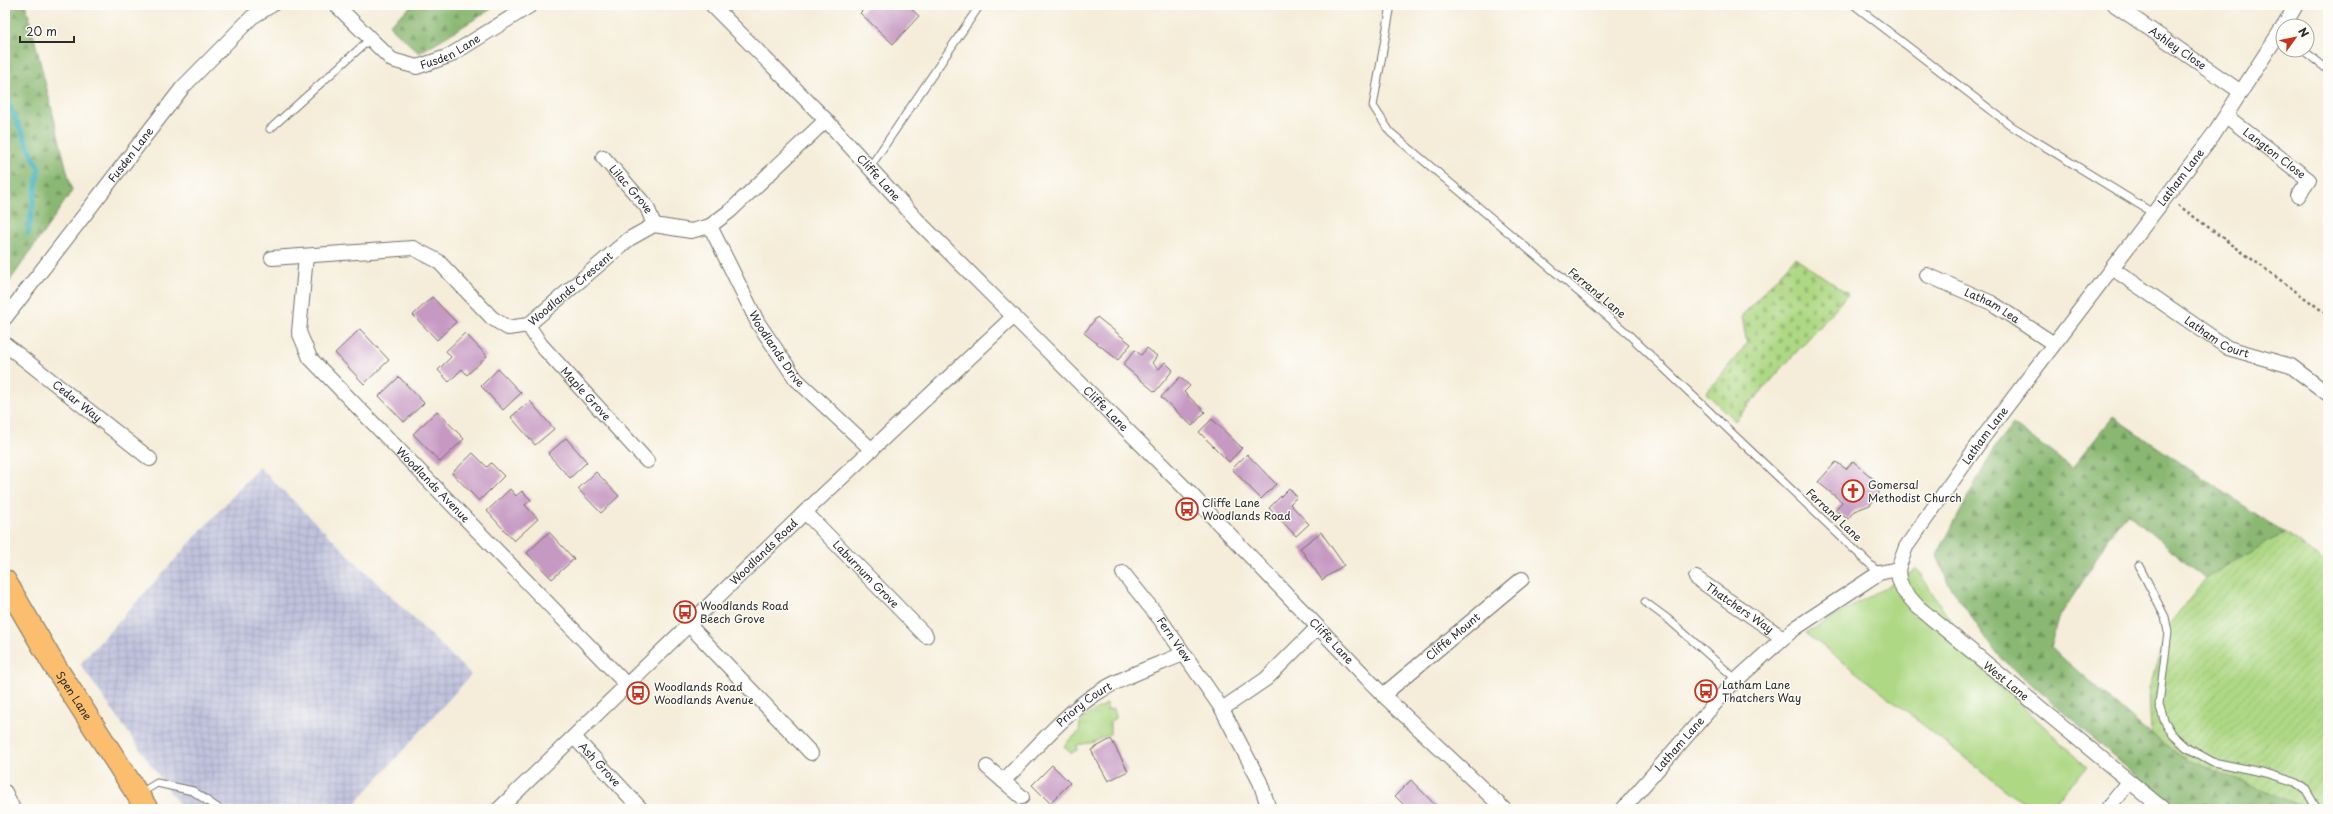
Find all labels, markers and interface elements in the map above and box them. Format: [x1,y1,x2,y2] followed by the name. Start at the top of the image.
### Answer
[20,18,74,44] scale bar
[2275,18,2315,58] north arrow
[26,22,57,40] text: 20 m
[2146,22,2210,74] street label: Ashley Close
[2294,24,2313,41] text: N
[418,30,483,73] street label: Fusden Lane
[104,123,157,186] street label: Fusden Lane
[2240,123,2310,183] street label: Langton Close
[2153,145,2208,209] street label: Latham Lane
[853,150,905,205] street label: Cliffe Lane
[606,161,658,216] street label: Lilac Grove
[524,247,617,329] street label: Woodlands Crescent
[1565,263,1630,322] street label: Ferrand Lane
[1962,283,2023,327] street label: Latham Lea
[745,307,809,391] street label: Woodlands Drive
[2181,311,2252,362] street label: Latham Court
[557,363,615,424] street label: Maple Grove
[49,376,106,426] street label: Cedar Way
[1079,382,1133,435] street label: Cliffe Lane
[1958,403,2012,468] street label: Latham Lane
[392,443,474,526] street label: Woodlands Avenue
[1868,476,1962,506] place label: Gomersal Methodist Church
[1840,478,1866,504] church icon: Gomersal Methodist Church
[1803,484,1866,545] street label: Ferrand Lane
[1202,494,1291,524] place label: Cliffe Lane Woodlands Road
[1174,496,1200,522] bus stop icon: Cliffe Lane Woodlands Road
[726,514,802,589] street label: Woodlands Road
[829,536,903,612] street label: Laburnum Grove
[1702,578,1777,637] street label: Thatchers Way
[700,597,789,627] place label: Woodlands Road Beech Grove
[672,599,698,625] bus stop icon: Woodlands Road Beech Grove
[1422,608,1484,664] street label: Cliffe Mount
[1153,613,1197,666] street label: Fern View
[1306,614,1358,668] street label: Cliffe Lane
[1980,657,2033,705] street label: West Lane
[52,668,96,723] street label: Spen Lane
[1722,676,1801,706] place label: Latham Lane Thatchers Way
[1052,677,1115,730] street label: Priory Court
[654,678,754,708] place label: Woodlands Road Woodlands Avenue
[1693,678,1719,704] bus stop icon: Latham Lane Thatchers Way
[625,680,651,706] bus stop icon: Woodlands Road Woodlands Avenue
[1650,712,1708,775] street label: Latham Lane
[575,738,625,790] street label: Ash Grove

